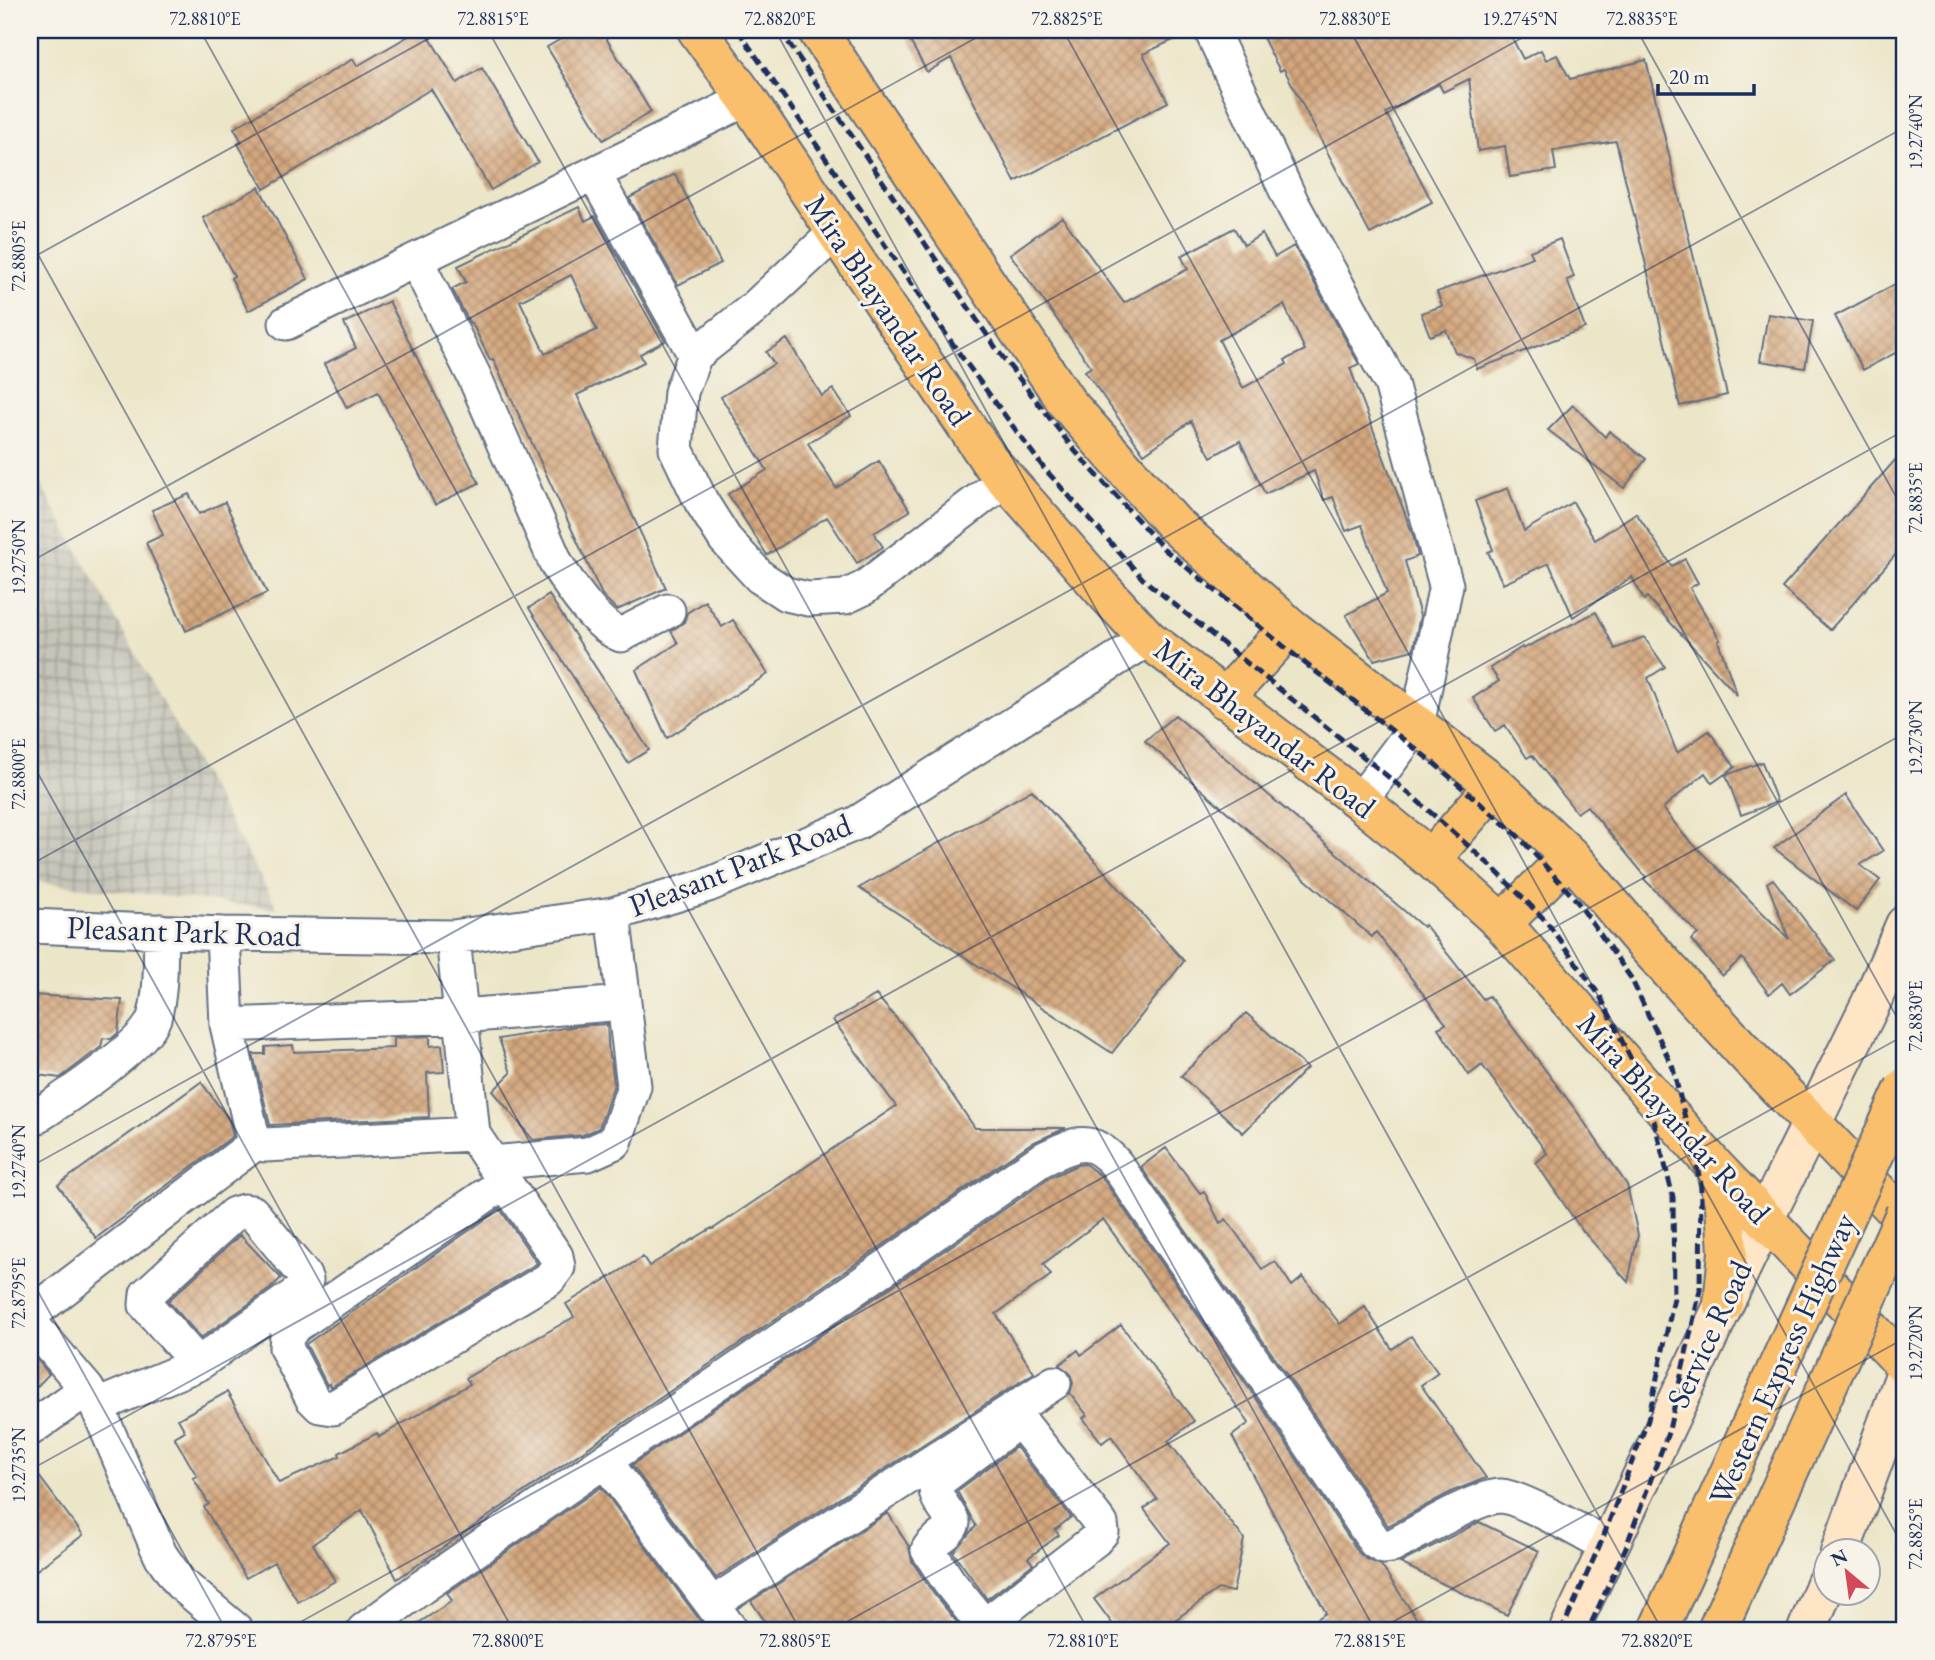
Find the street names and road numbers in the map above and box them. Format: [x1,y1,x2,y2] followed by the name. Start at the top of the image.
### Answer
[795,186,981,435] street label: Mira Bhayandar Road
[1146,628,1385,828] street label: Mira Bhayandar Road
[623,803,858,927] street label: Pleasant Park Road
[66,906,303,956] street label: Pleasant Park Road
[1568,1003,1781,1233] street label: Mira Bhayandar Road
[1699,1206,1866,1512] street label: Western Express Highway
[1657,1253,1762,1415] street label: Service Road

